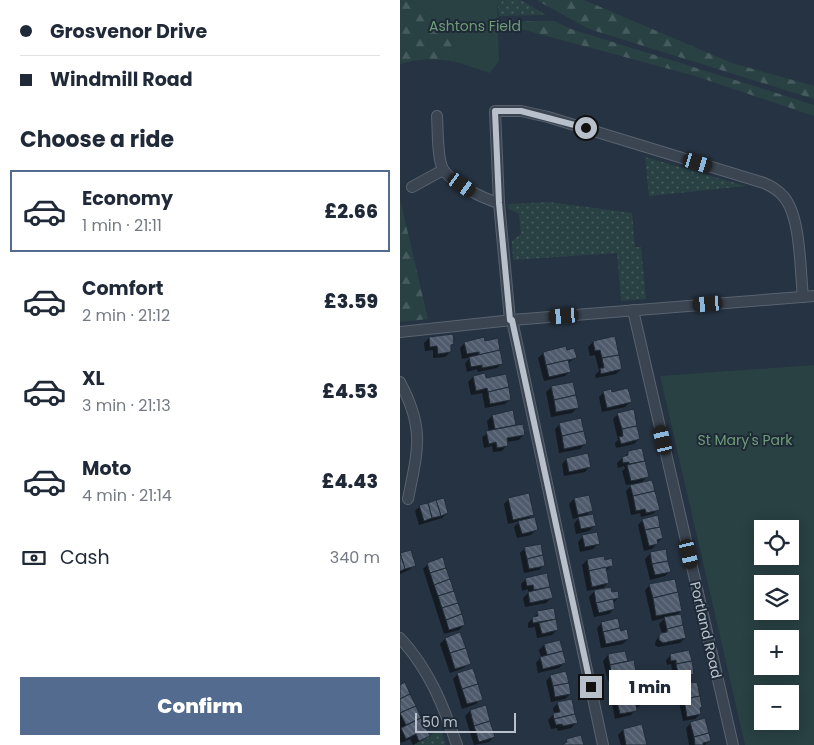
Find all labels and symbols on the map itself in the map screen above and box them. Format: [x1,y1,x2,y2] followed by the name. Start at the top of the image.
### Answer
[429,16,521,36] park label: Ashtons Field
[575,117,597,139] route start
[681,151,714,175] car
[445,170,478,200] car
[692,295,723,313] car
[548,307,579,325] car
[652,424,673,456] car
[698,430,793,450] park label: St Mary's Park
[678,538,699,570] car
[685,580,727,680] street label: Portland Road
[608,670,691,704] callout: 1 min
[580,676,602,698] route end
[415,710,516,733] scale bar

